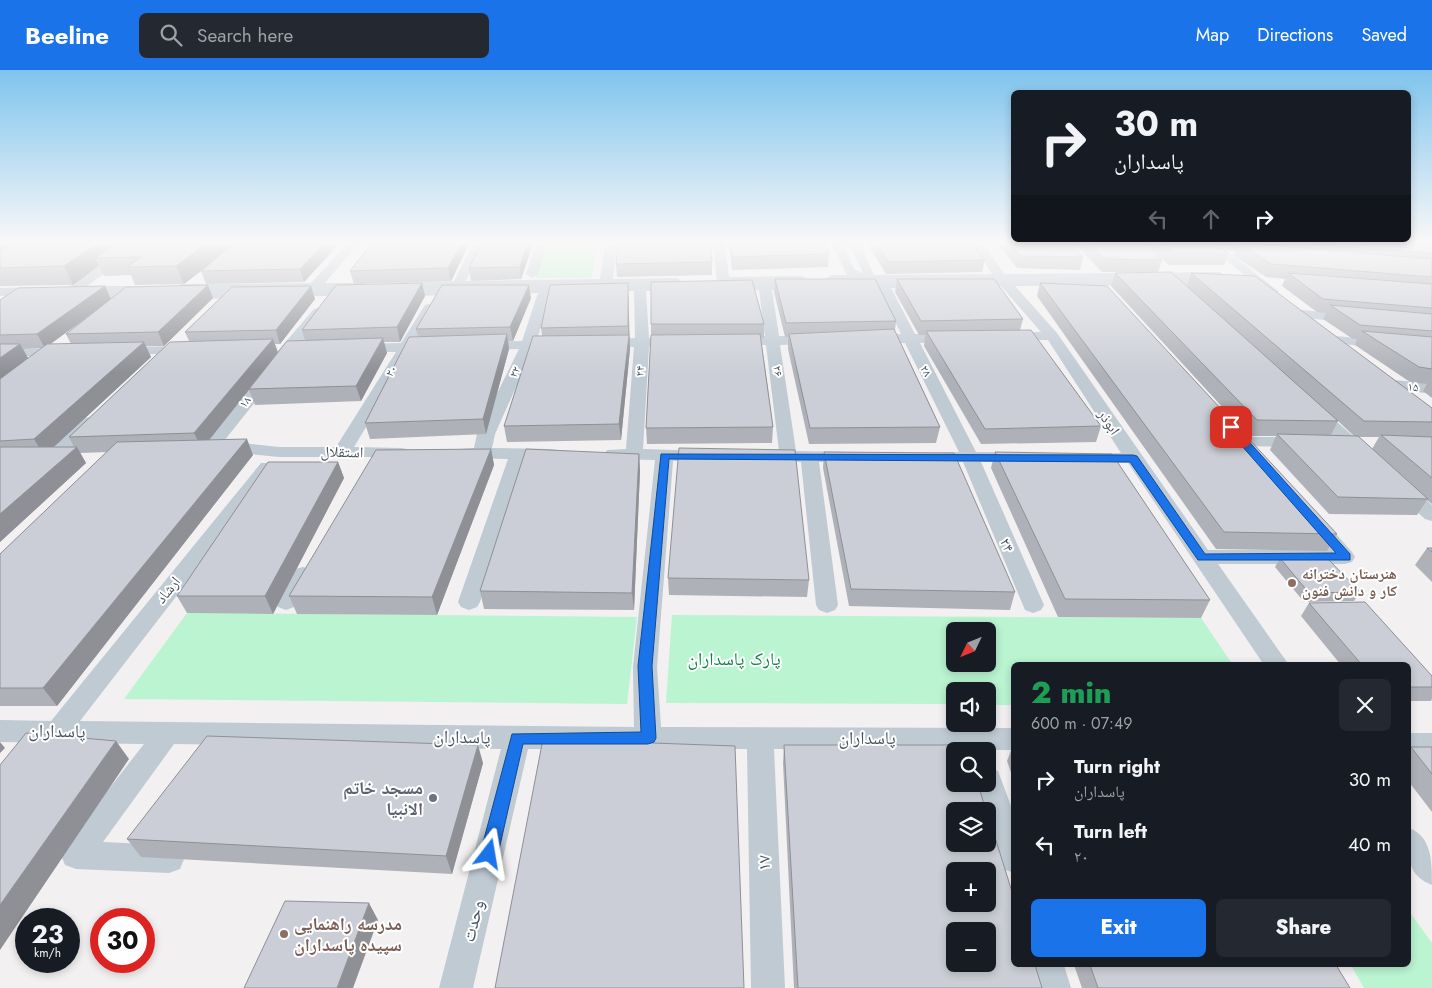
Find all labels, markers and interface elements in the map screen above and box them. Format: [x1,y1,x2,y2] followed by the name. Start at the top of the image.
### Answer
[139,13,489,58] search box
[25,18,109,53] text: Beeline
[157,21,185,49] icon: search
[197,22,293,49] text: Search here
[1196,22,1229,48] text: Map
[1257,22,1333,48] text: Directions
[1361,22,1407,48] text: Saved
[1114,99,1198,149] text: 30 m
[1031,110,1096,175] icon: right
[1114,145,1184,177] text: پاسداران
[1144,205,1172,233] icon: left
[1197,205,1225,233] icon: ahead
[1250,205,1278,233] icon: right
[381,362,401,380] street label: ۲۰
[916,362,937,380] street label: ۲۸
[505,363,525,381] street label: ۲۲
[631,365,649,377] street label: ۲۴
[768,365,788,377] street label: ۲۶
[1407,378,1419,396] street label: ۱۵
[235,392,256,412] street label: ۱۸
[1092,404,1126,439] street label: ابوذر
[1210,406,1252,448] pin
[1217,413,1245,441] icon: arrive
[320,441,364,463] street label: استقلال
[994,534,1020,556] street label: ۲۴
[1302,563,1398,602] place label: هنرستان دخترانه کار و دانش فنون
[150,572,186,608] street label: ارشاد
[1286,577,1298,589] marker: هنرستان دخترانه کار و دانش فنون
[946,622,996,672] north arrow
[946,622,996,972] map controls
[687,646,781,672] park label: پارک پاسداران
[1031,671,1112,714] text: 2 min
[1339,679,1391,731] button: close
[946,682,996,732] button: sound
[1031,712,1132,735] text: 600 m · 07:49
[28,718,86,744] street label: پاسداران
[433,724,491,750] street label: پاسداران
[838,725,896,751] street label: پاسداران
[946,742,996,792] button: search
[1074,753,1160,780] text: Turn right
[1031,766,1059,794] icon: right
[1349,766,1391,793] text: 30 m
[343,775,423,822] place label: مسجد خاتم الانبیا
[1074,780,1125,803] text: پاسداران
[427,792,439,804] marker: مسجد خاتم الانبیا
[946,802,996,852] button: layers
[1074,818,1147,845] text: Turn left
[462,827,514,879] position arrow
[1031,831,1059,859] icon: left
[1348,831,1391,858] text: 40 m
[1074,845,1088,868] text: ۲۰
[751,854,777,872] street label: ۱۷
[946,862,996,912] button: +
[455,897,491,945] street label: وحدت
[1031,899,1206,957] button: Exit
[1216,899,1391,957] button: Share
[90,908,155,973] speed limit sign: 30
[294,911,402,958] place label: مدرسه راهنمایی سپیده پاسداران
[32,916,63,952] text: 23
[946,922,996,972] button: −
[278,928,290,940] marker: مدرسه راهنمایی سپیده پاسداران
[34,944,61,962] text: km/h

